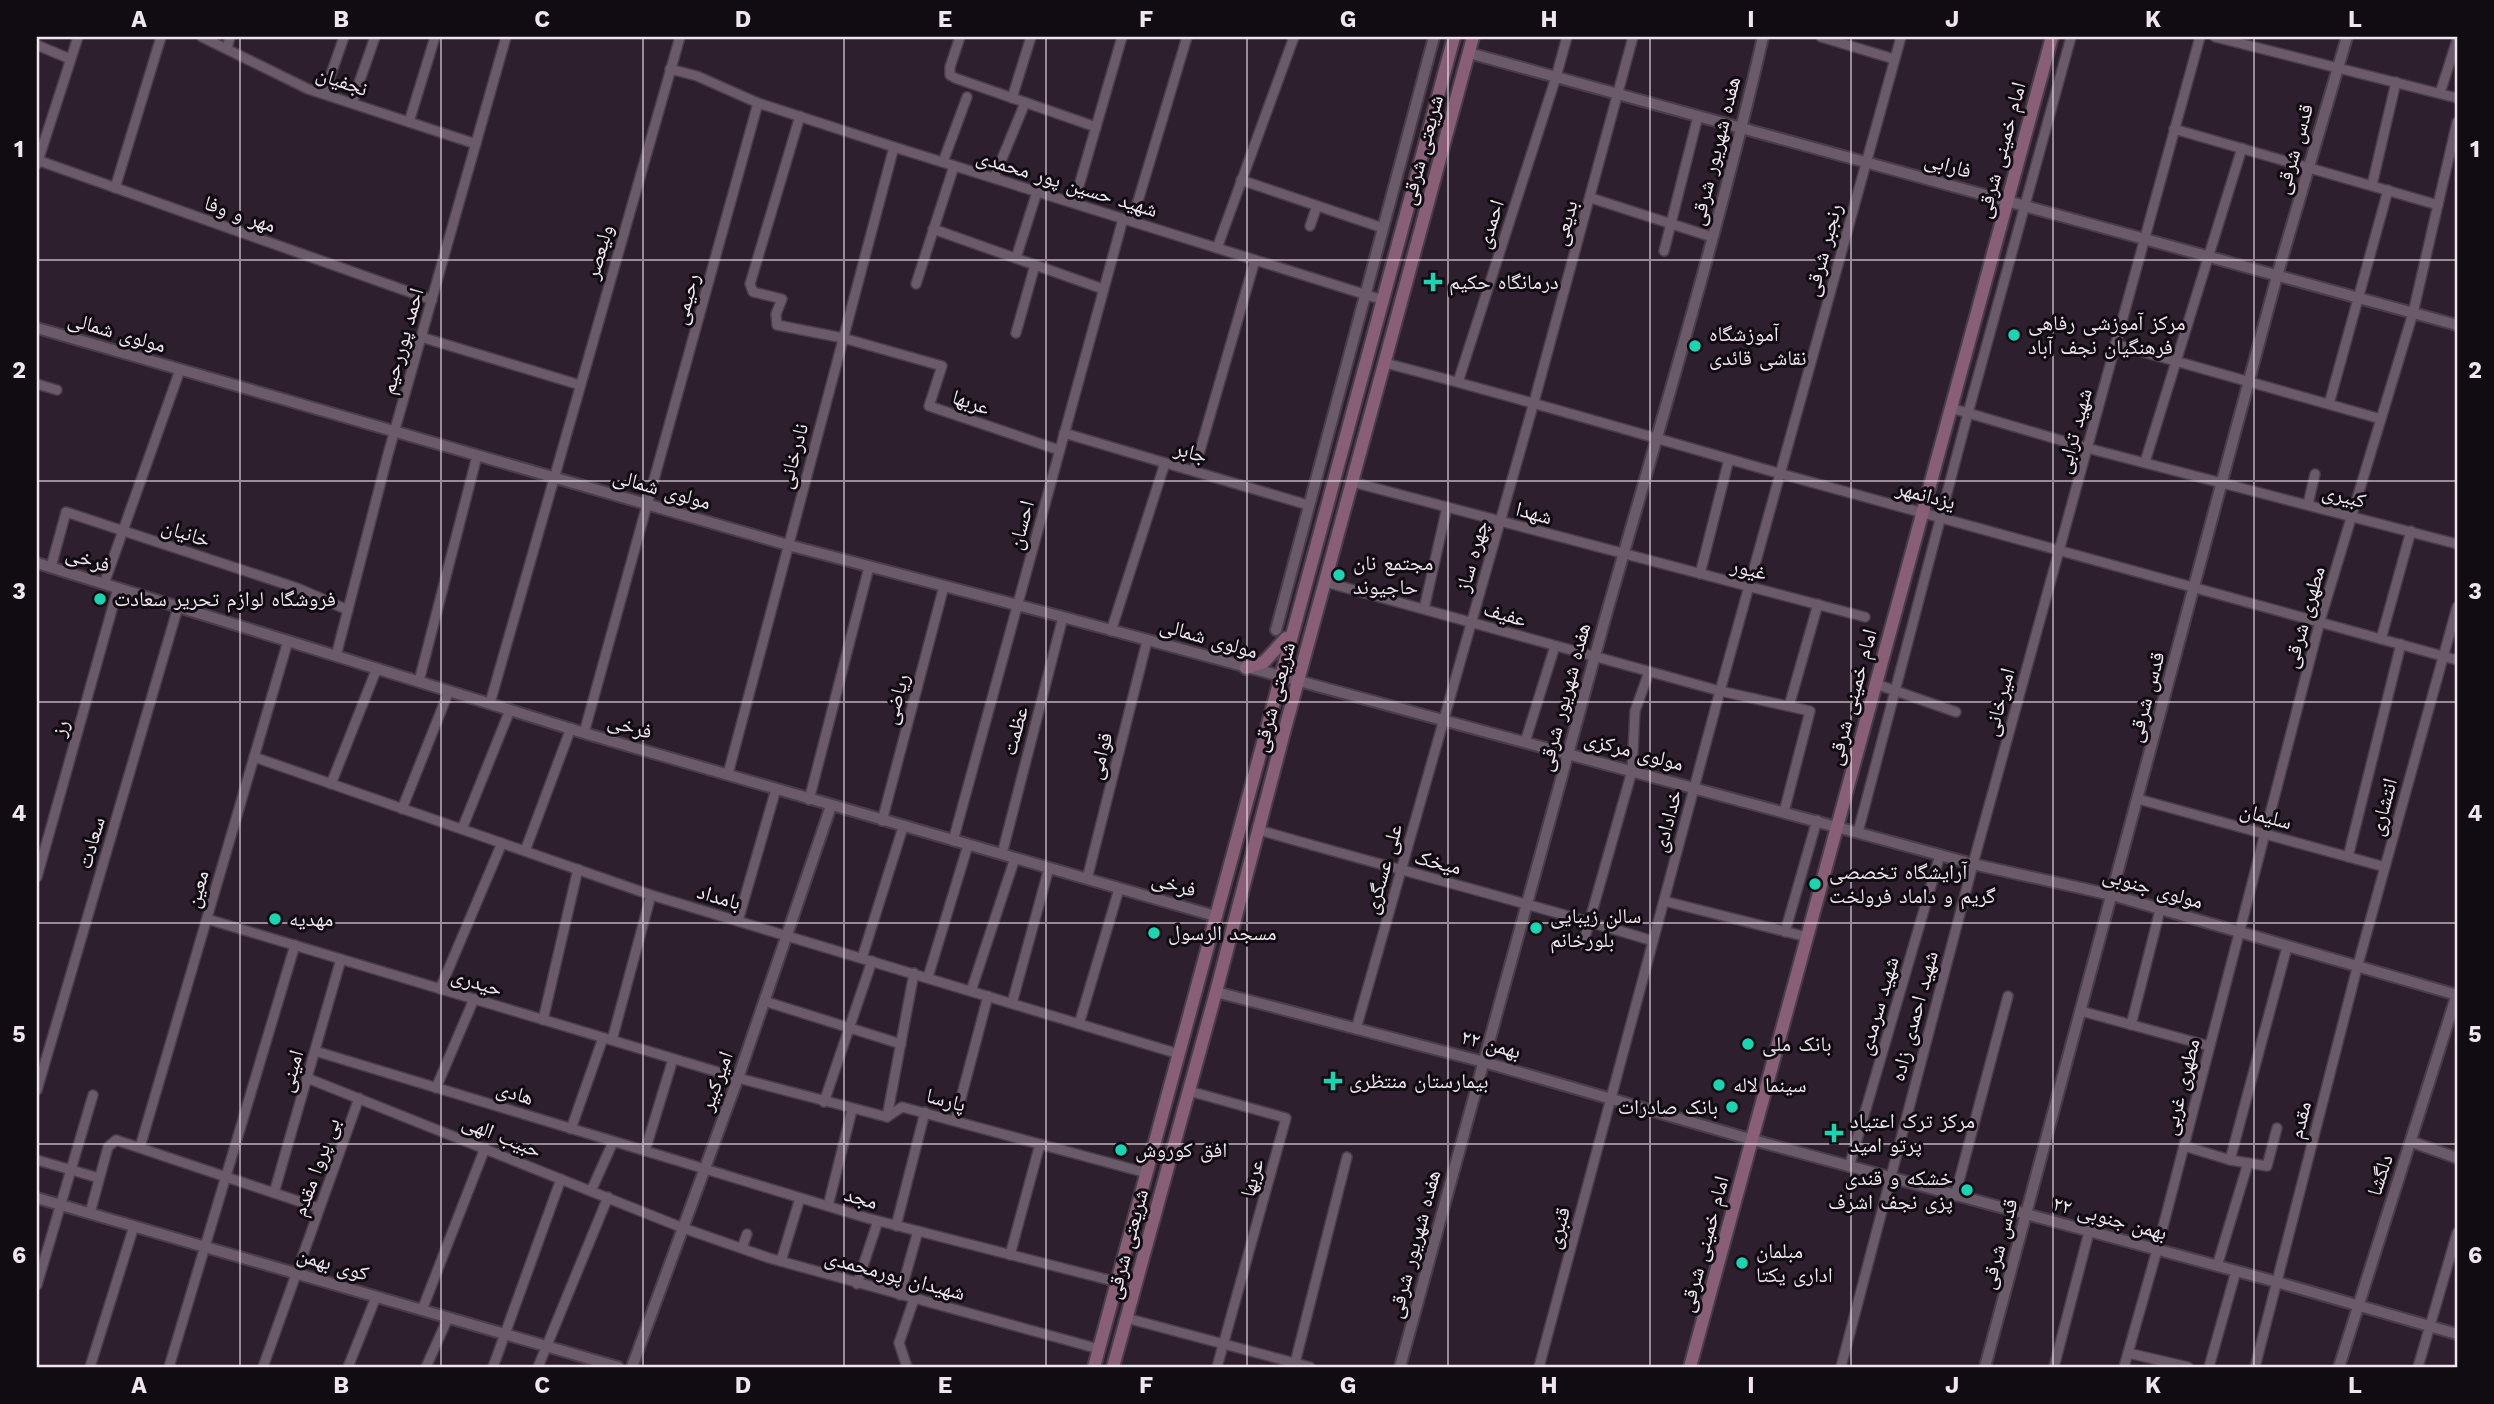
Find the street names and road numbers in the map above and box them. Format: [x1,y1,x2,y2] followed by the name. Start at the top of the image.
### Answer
[313,60,371,101] street label: نجفیان
[1684,74,1746,228] street label: هفده شهریور شرقی
[1970,79,2033,221] street label: امام خمینی شرقی
[1395,92,1449,208] street label: شریعتی شرقی
[2269,101,2319,197] street label: قدس شرقی
[973,143,1161,223] street label: شهید حسین پور محمدی
[1922,146,1974,184] street label: فارابی
[201,190,279,237] street label: مهر و وفا
[1470,196,1509,251] street label: احمدی
[1546,197,1584,249] street label: بدیعی
[1798,201,1848,299] street label: رنجبر شرقی
[579,222,618,283] street label: ولیعصر
[667,270,705,328] street label: رحیمی
[374,285,431,397] street label: احمد پوررحیم
[65,306,169,358] street label: مولوی شمالی
[949,383,994,420] street label: عربها
[2050,385,2098,477] street label: شهید ترابی
[772,420,814,492] street label: نادرخانی
[1171,435,1210,468] street label: جابر
[610,463,714,515] street label: مولوی شمالی
[1893,474,1958,514] street label: یزدانمهر
[2320,478,2369,513] street label: کبیری
[1513,496,1555,529] street label: شهدا
[1002,498,1039,552] street label: احسان
[159,513,214,552] street label: خانیان
[1449,517,1494,595] street label: چهره ساز
[63,540,113,578] street label: فرخی
[1728,552,1770,585] street label: غیور
[2277,563,2331,671] street label: مطهری شرقی
[1481,596,1530,632] street label: عفیف
[1157,612,1261,664] street label: مولوی شمالی
[1532,620,1596,774] street label: هفده شهریور شرقی
[1821,626,1884,768] street label: امام خمینی شرقی
[1247,639,1301,755] street label: شریعتی شرقی
[2121,649,2171,745] street label: قدس شرقی
[1977,665,2021,739] street label: امیرخانی
[877,671,915,727] street label: ریاضی
[996,703,1033,758] street label: عظمت
[605,707,655,745] street label: فرخی
[45,717,74,740] street label: رز
[1582,725,1687,776] street label: مولوی مرکزی
[1082,730,1118,782] street label: قوامی
[2363,775,2402,838] street label: انتشاری
[1646,787,1687,855] street label: خدادادی
[2237,797,2295,834] street label: سلیمان
[71,814,110,872] street label: سعادت
[1358,820,1408,917] street label: علی عسگری
[1412,844,1464,879] street label: میخک
[2100,861,2206,915] street label: مولوی جنوبی
[1149,865,1199,903] street label: فرخی
[179,867,215,911] street label: معین
[694,878,744,915] street label: بامداد
[1884,948,1943,1084] street label: شهید احمدی زاده
[1852,954,1903,1058] street label: شهید سرمدی
[449,962,506,1001] street label: حیدری
[1458,1024,1524,1064] street label: ۲۲ بهمن
[2156,1036,2206,1138] street label: مطهری غربی
[273,1047,309,1095] street label: امینی
[693,1048,738,1115] street label: امیرکبیر
[493,1075,537,1110] street label: هادی
[924,1082,969,1117] street label: پارسا
[2283,1098,2318,1142] street label: مقدم
[459,1108,545,1164] street label: حبیب الهی
[286,1114,347,1220] street label: بی پروا مقدم
[2361,1151,2398,1199] street label: دلگشا
[1235,1156,1269,1200] street label: عربها
[1382,1167,1446,1321] street label: هفده شهریور شرقی
[1673,1173,1736,1315] street label: امام خمینی شرقی
[842,1181,881,1214] street label: مجد
[1100,1186,1154,1302] street label: شریعتی شرقی
[2050,1190,2170,1246] street label: ۲۲ بهمن جنوبی
[1974,1196,2024,1292] street label: قدس شرقی
[1540,1204,1575,1252] street label: قنبری
[294,1241,372,1287] street label: کوی بهمن
[822,1244,968,1305] street label: شهیدان پورمحمدی

